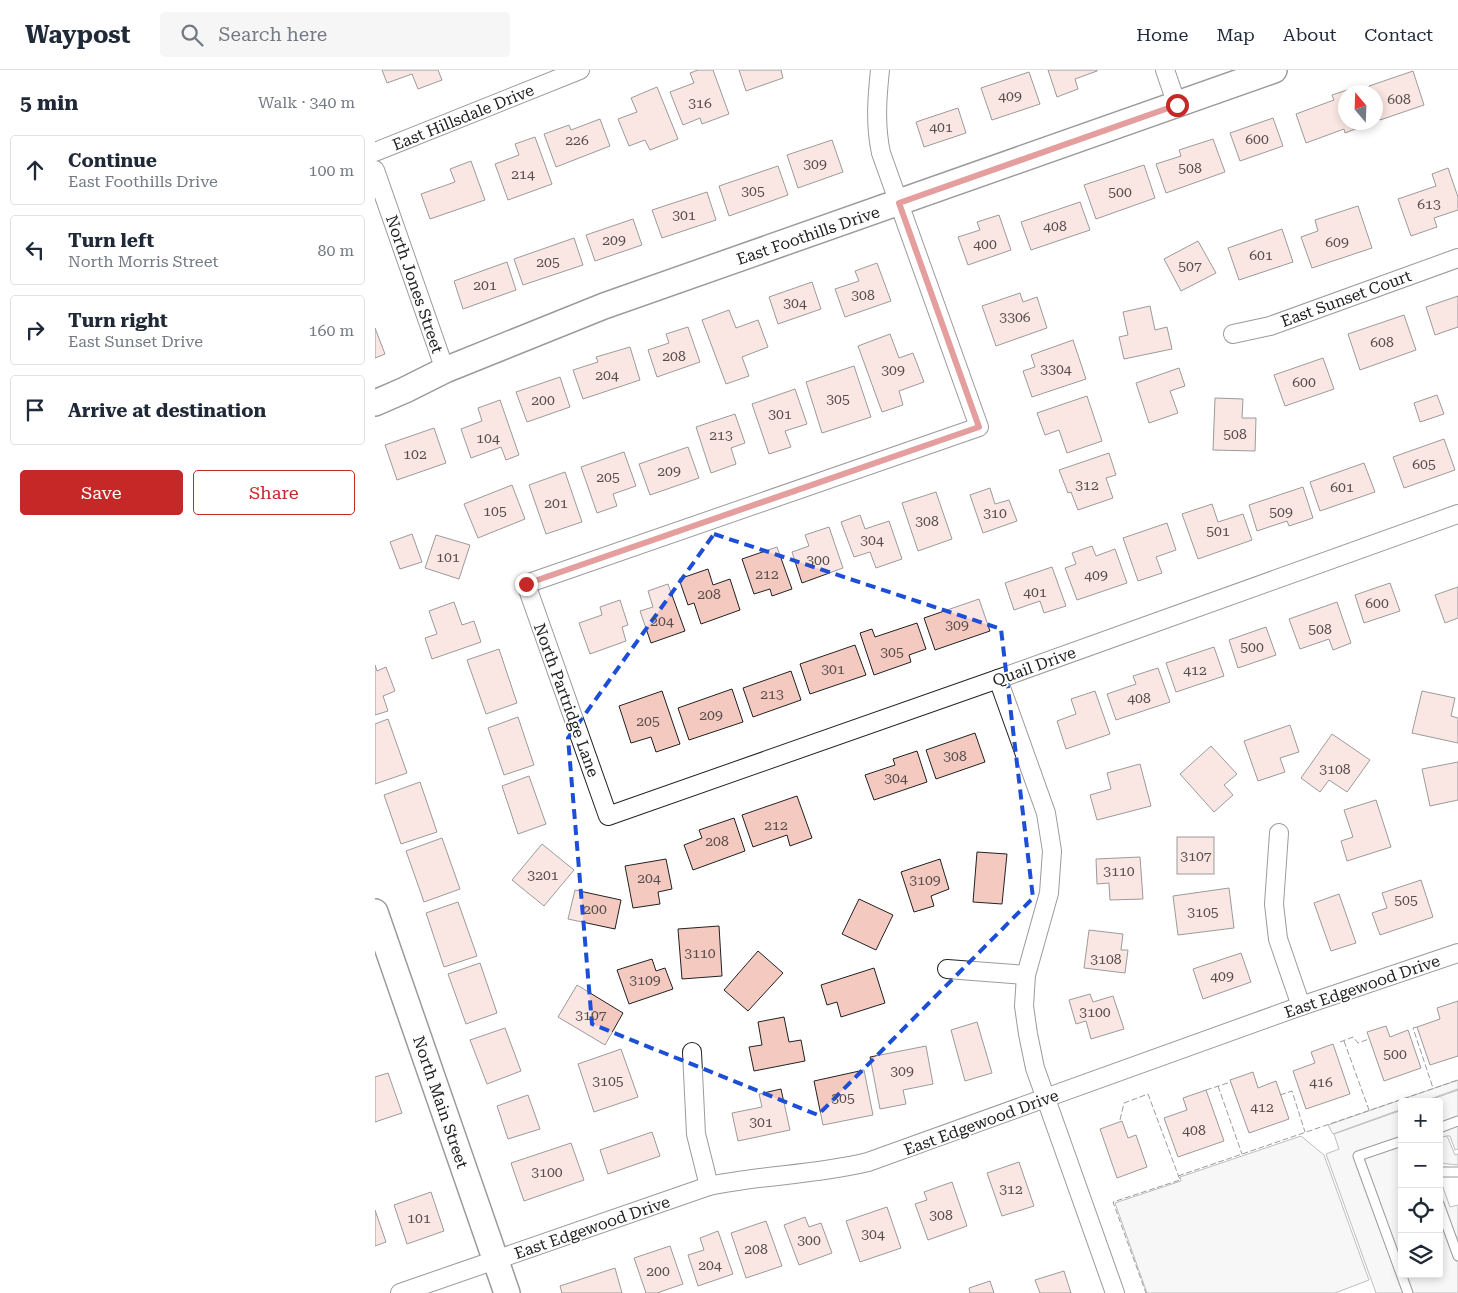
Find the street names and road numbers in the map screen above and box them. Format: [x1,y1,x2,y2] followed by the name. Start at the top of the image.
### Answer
[390,80,537,155] street label: East Hillsdale Drive
[734,202,882,269] street label: East Foothills Drive
[382,213,447,356] street label: North Jones Street
[1278,266,1414,331] street label: East Sunset Court
[530,621,603,780] street label: North Partridge Lane
[990,643,1079,690] street label: Quail Drive
[1282,951,1443,1022] street label: East Edgewood Drive
[409,1033,472,1171] street label: North Main Street
[901,1086,1061,1159] street label: East Edgewood Drive
[512,1192,673,1263] street label: East Edgewood Drive

